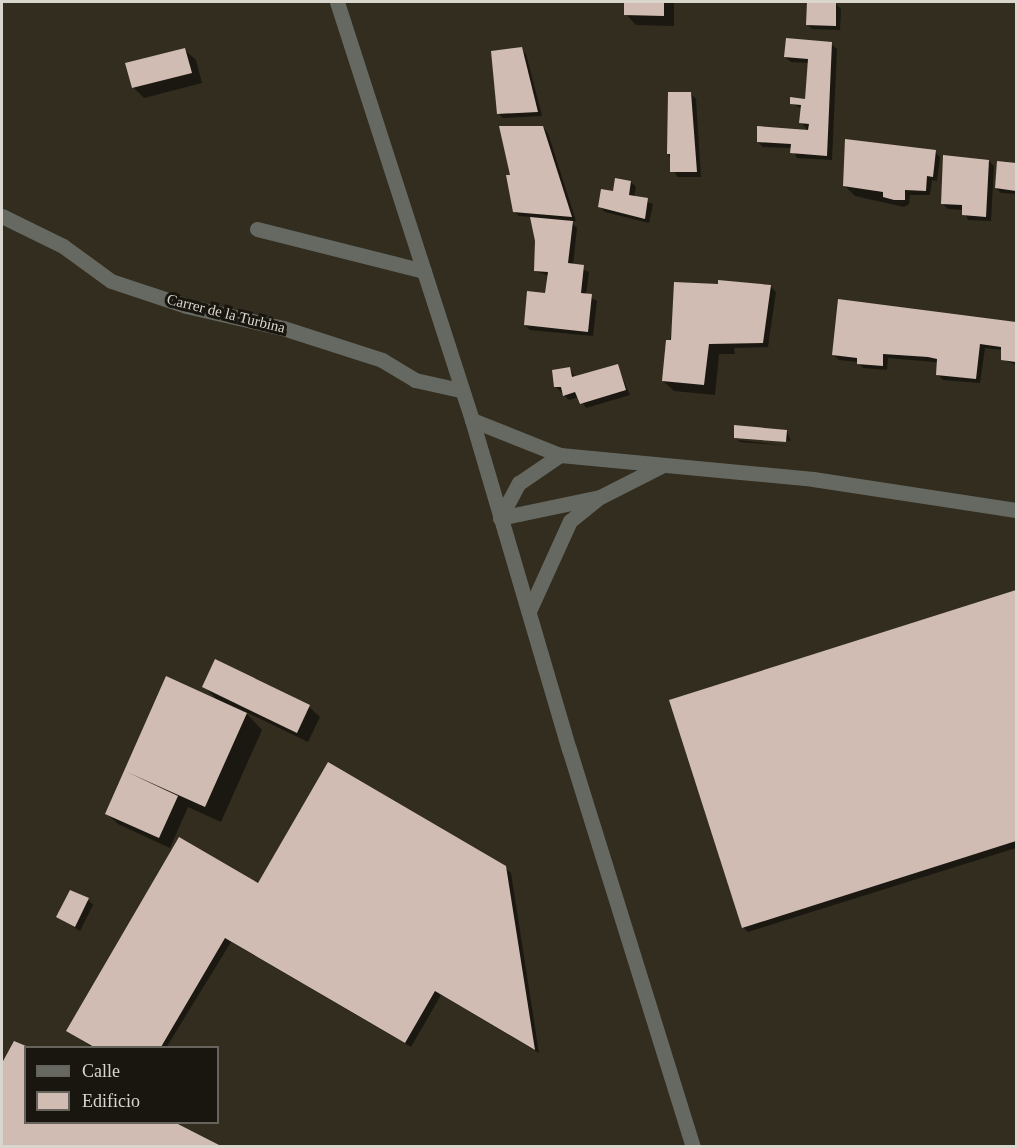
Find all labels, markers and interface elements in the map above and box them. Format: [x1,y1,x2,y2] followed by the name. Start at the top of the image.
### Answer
[165,291,287,337] street label: Carrer de la Turbina
[24,1046,219,1124] legend
[82,1061,120,1081] text: Calle
[82,1091,140,1111] text: Edificio

